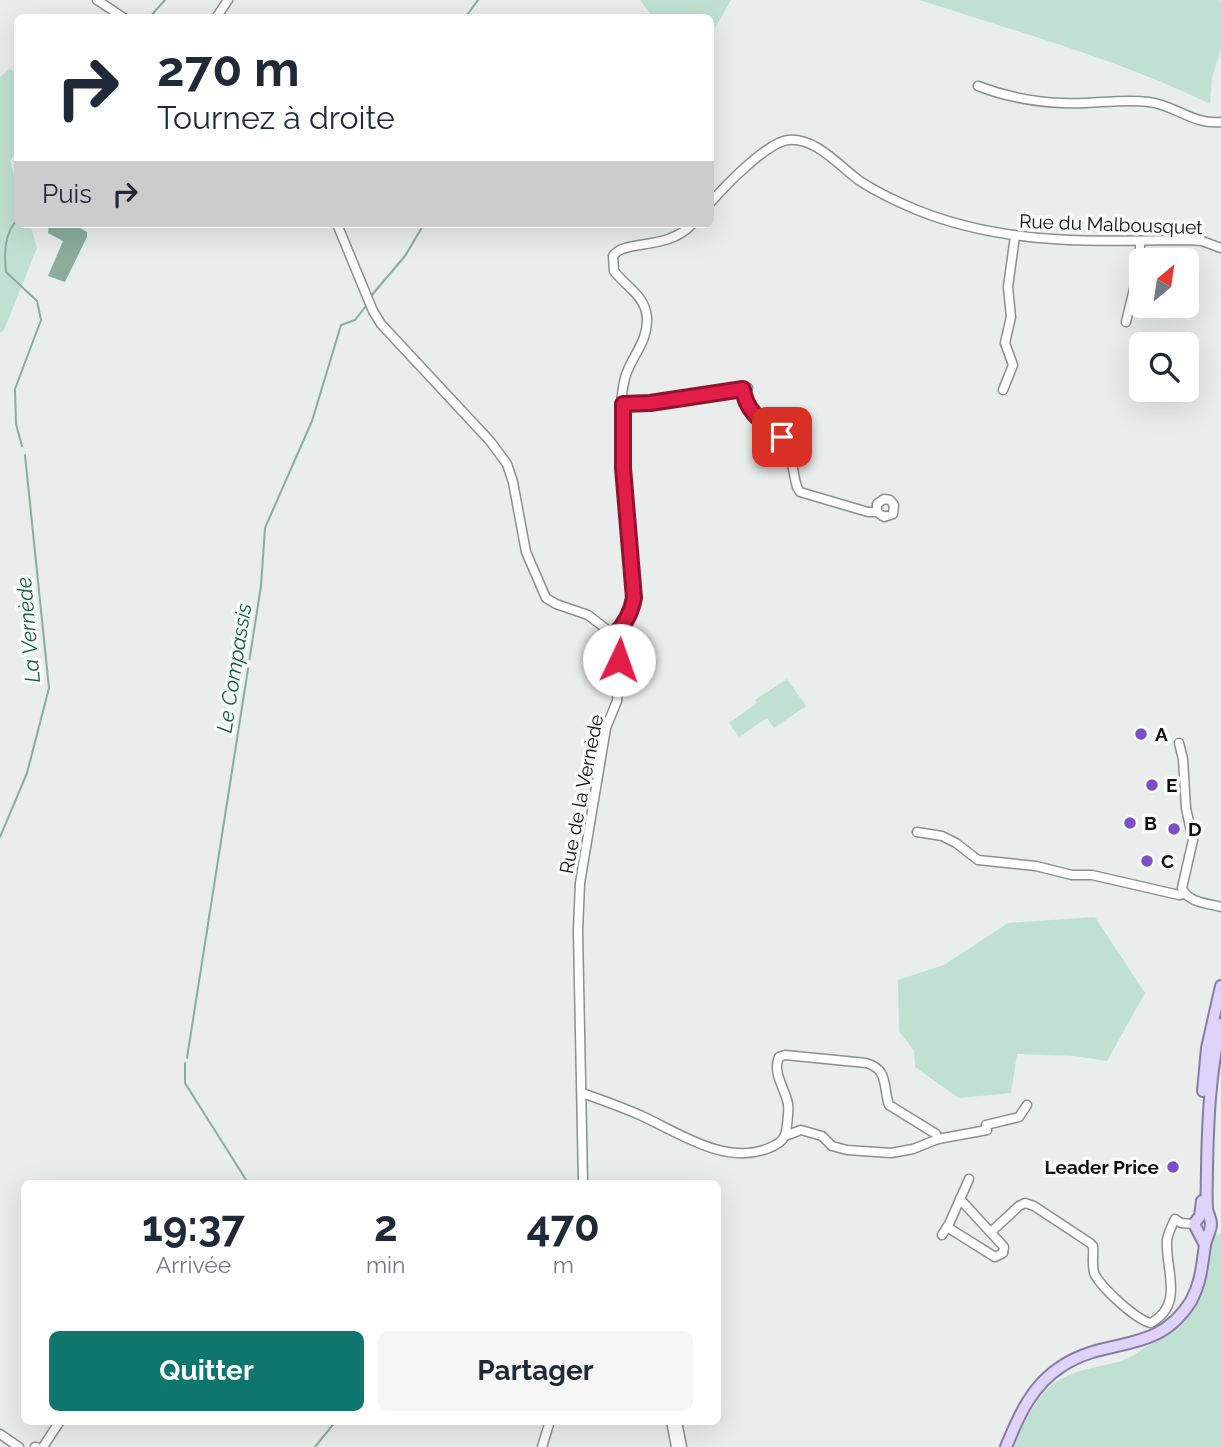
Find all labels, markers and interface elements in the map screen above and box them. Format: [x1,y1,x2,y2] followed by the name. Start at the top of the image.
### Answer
[157,40,300,97] text: 270 m
[42,42,133,133] icon: right
[157,99,395,136] text: Tournez à droite
[106,175,144,213] icon: right
[42,179,92,209] text: Puis
[1019,210,1204,238] street label: Rue du Malbousquet
[1129,248,1199,318] north arrow
[1129,248,1199,402] map controls
[1129,332,1199,402] button: search
[752,407,812,467] pin
[763,418,801,456] icon: arrive
[11,576,45,684] water label: La Vernède
[211,601,257,735] water label: Le Compassis
[582,623,656,697] position arrow
[555,713,607,875] street label: Rue de la Vernède
[1155,723,1168,745] place label: A
[1133,726,1149,742] marker: A
[1166,774,1177,796] place label: E
[1144,777,1160,793] marker: E
[1144,812,1157,834] place label: B
[1122,815,1138,831] marker: B
[1188,818,1202,840] place label: D
[1166,821,1182,837] marker: D
[1161,850,1174,872] place label: C
[1139,853,1155,869] marker: C
[1045,1156,1159,1178] place label: Leader Price
[1165,1159,1181,1175] marker: Leader Price
[142,1202,245,1251] text: 19:37
[374,1202,398,1251] text: 2
[527,1202,600,1251] text: 470
[156,1251,231,1278] text: Arrivée
[366,1251,406,1278] text: min
[553,1251,574,1278] text: m
[49,1331,364,1411] button: Quitter
[378,1331,693,1411] button: Partager

